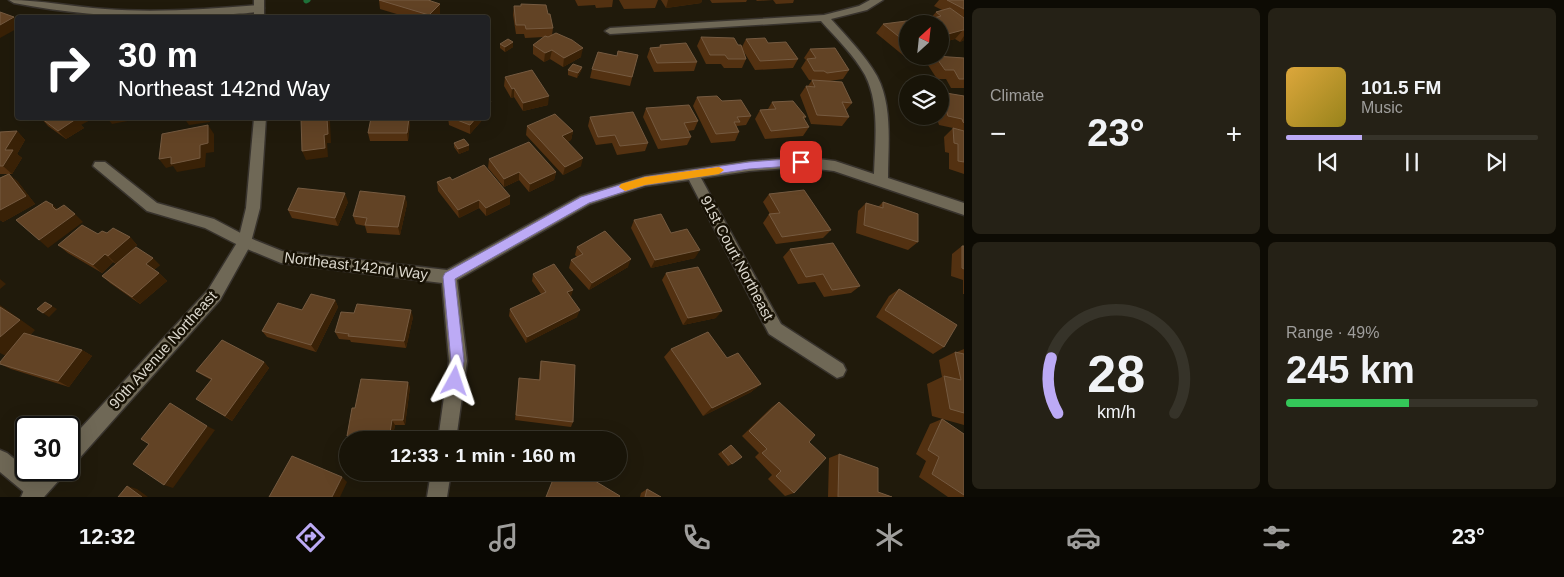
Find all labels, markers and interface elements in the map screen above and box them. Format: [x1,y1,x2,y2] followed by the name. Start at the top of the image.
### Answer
[899,15,949,65] north arrow
[899,15,949,125] map controls
[35,35,100,100] icon: right
[118,35,198,74] text: 30 m
[899,75,949,125] button: layers
[118,76,330,101] text: Northeast 142nd Way
[1361,77,1441,98] text: 101.5 FM
[990,87,1044,104] text: Climate
[1361,99,1403,116] text: Music
[1087,112,1145,154] text: 23°
[990,118,1006,149] text: −
[1226,118,1242,149] text: +
[780,141,822,183] pin
[787,148,815,176] icon: arrive
[1314,148,1342,176] icon: previous
[1398,148,1426,176] icon: pause
[1482,148,1510,176] icon: next
[697,193,778,324] street label: 91st Court Northeast
[283,248,429,283] street label: Northeast 142nd Way
[105,287,220,412] street label: 90th Avenue Northeast
[1286,324,1379,341] text: Range · 49%
[1087,345,1145,403] text: 28
[1286,349,1415,391] text: 245 km
[428,354,480,406] position arrow
[1097,402,1135,422] text: km/h
[15,416,80,481] speed limit sign: 30
[390,445,576,466] text: 12:33 · 1 min · 160 m
[293,520,328,555] icon: directions
[486,520,521,555] icon: music
[679,520,714,555] icon: phone
[872,520,907,555] icon: climate
[1066,520,1101,555] icon: car
[1259,520,1294,555] icon: filters
[79,524,135,549] text: 12:32
[1452,524,1485,549] text: 23°

